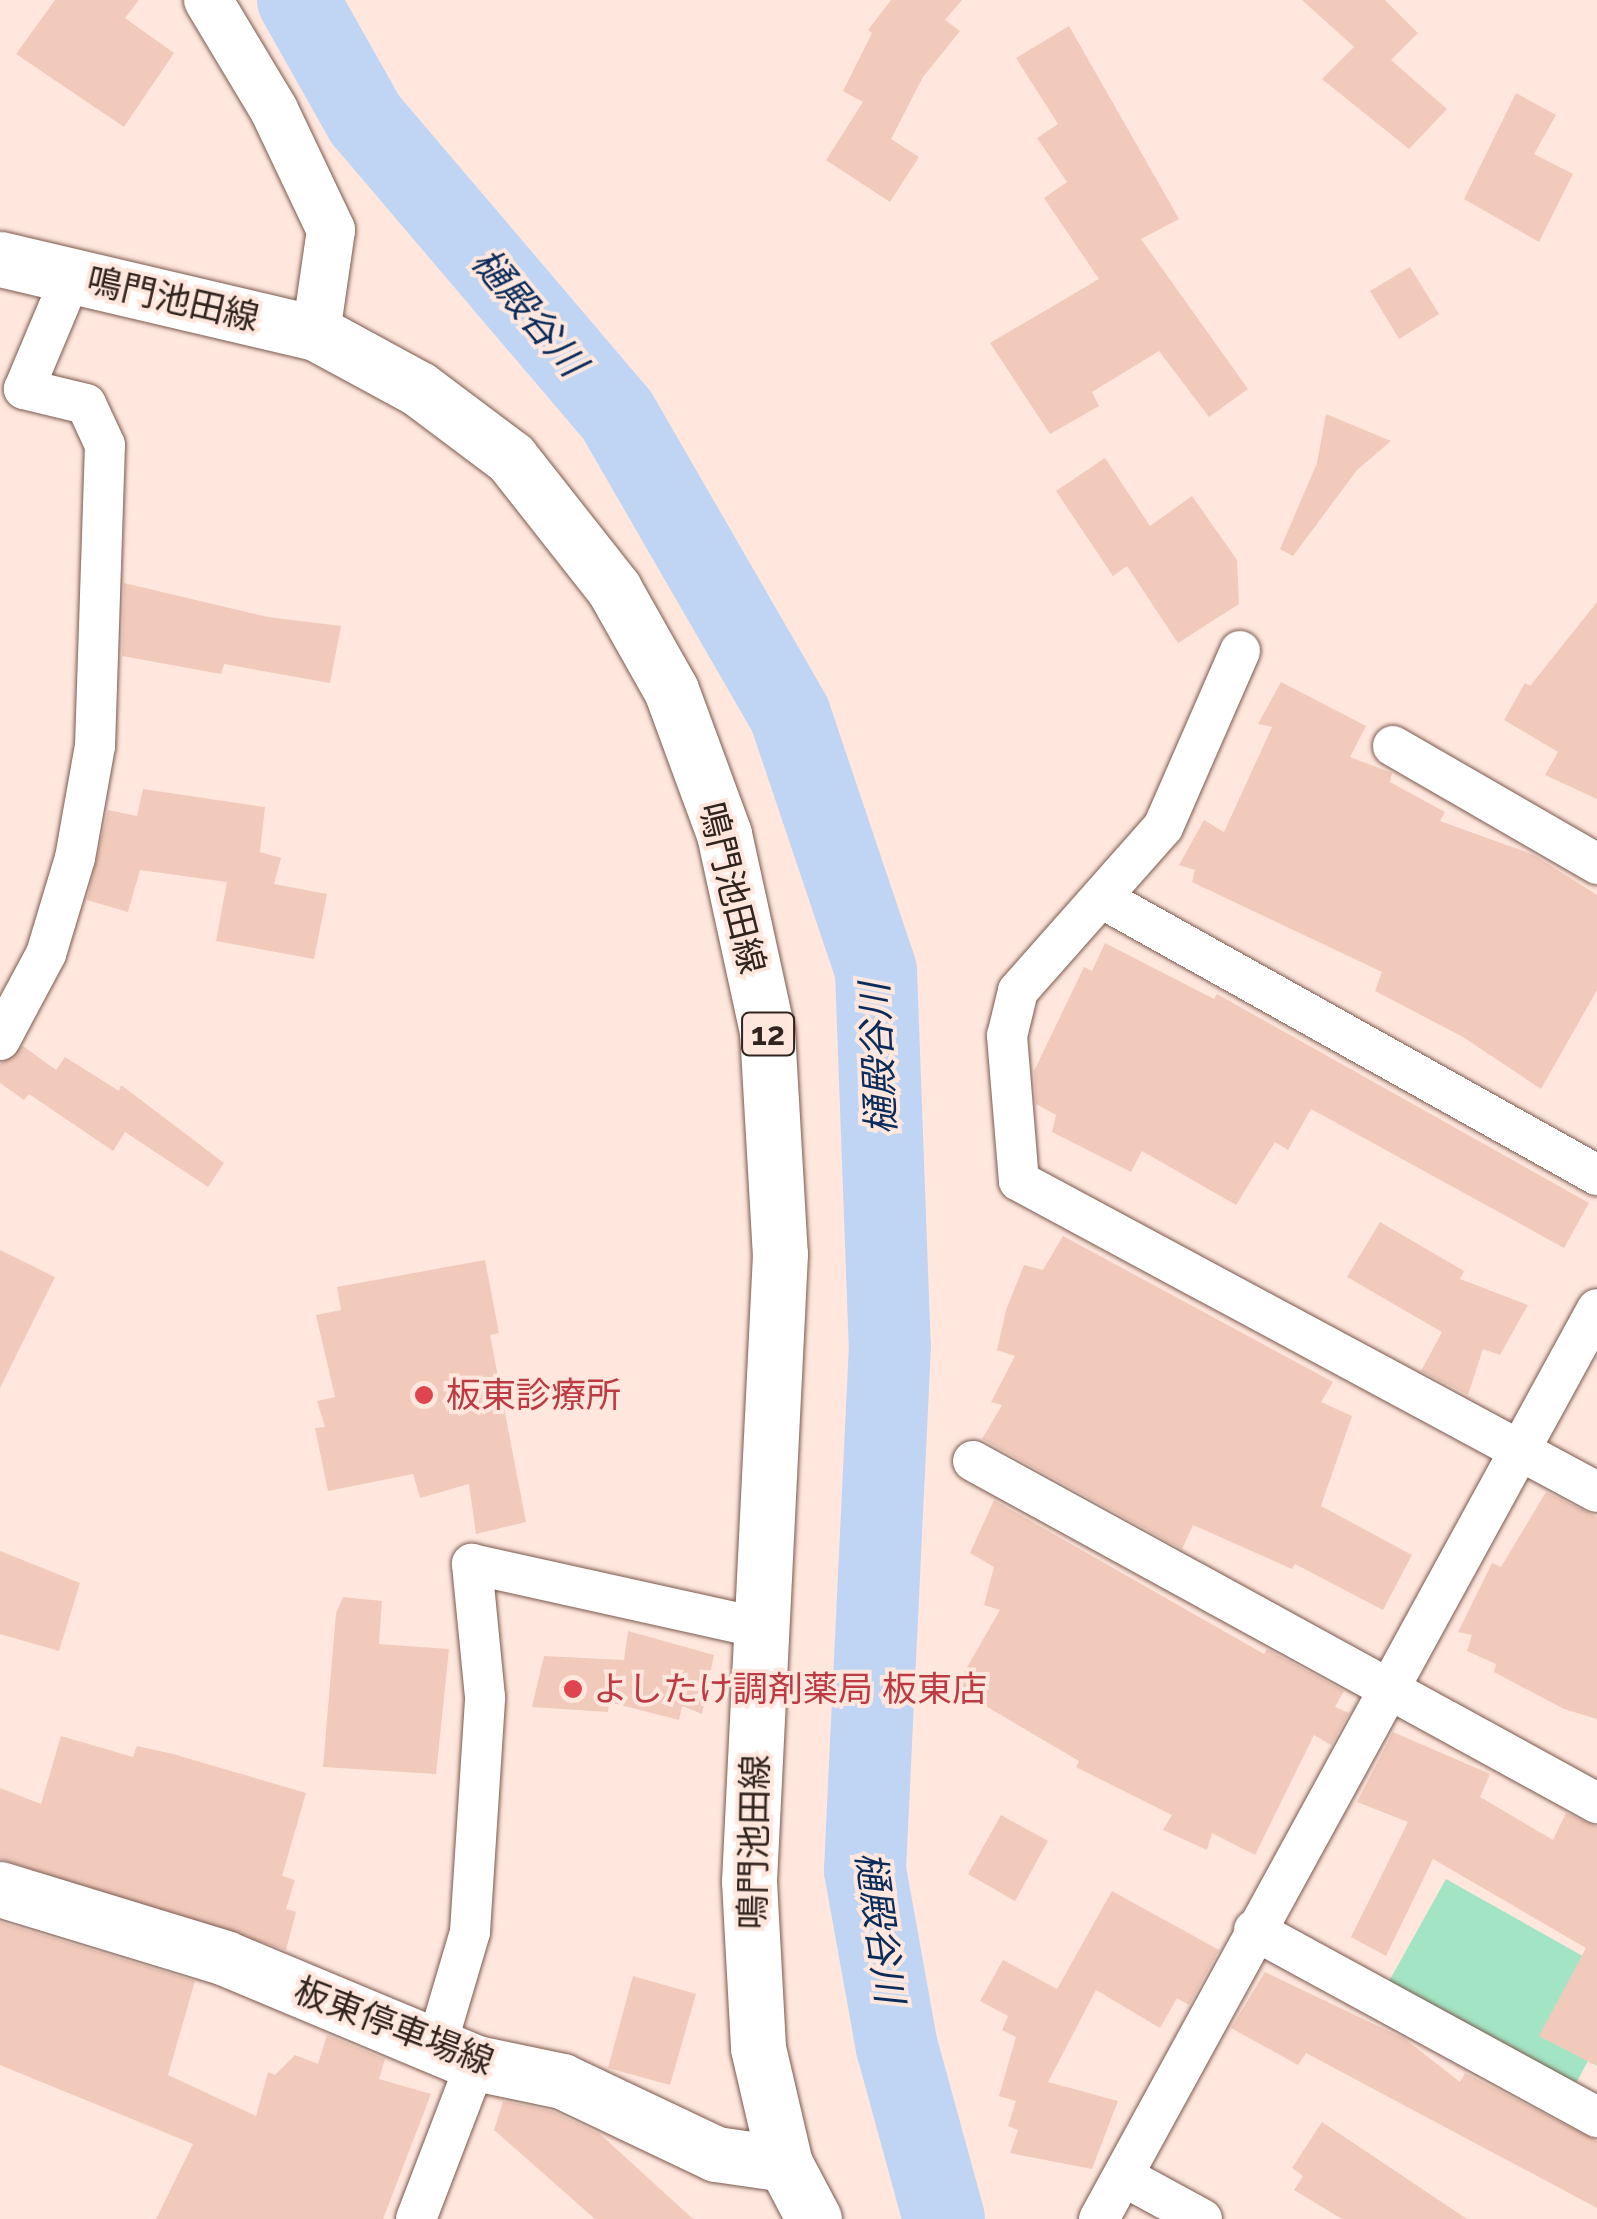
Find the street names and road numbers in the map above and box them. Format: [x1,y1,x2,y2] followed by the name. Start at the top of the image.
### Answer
[83,259,263,339] street label: 鳴門池田線
[690,798,774,978] street label: 鳴門池田線
[740,1007,796,1061] road number: 12
[731,1754,777,1930] street label: 鳴門池田線
[288,1969,500,2083] street label: 板東停車場線

